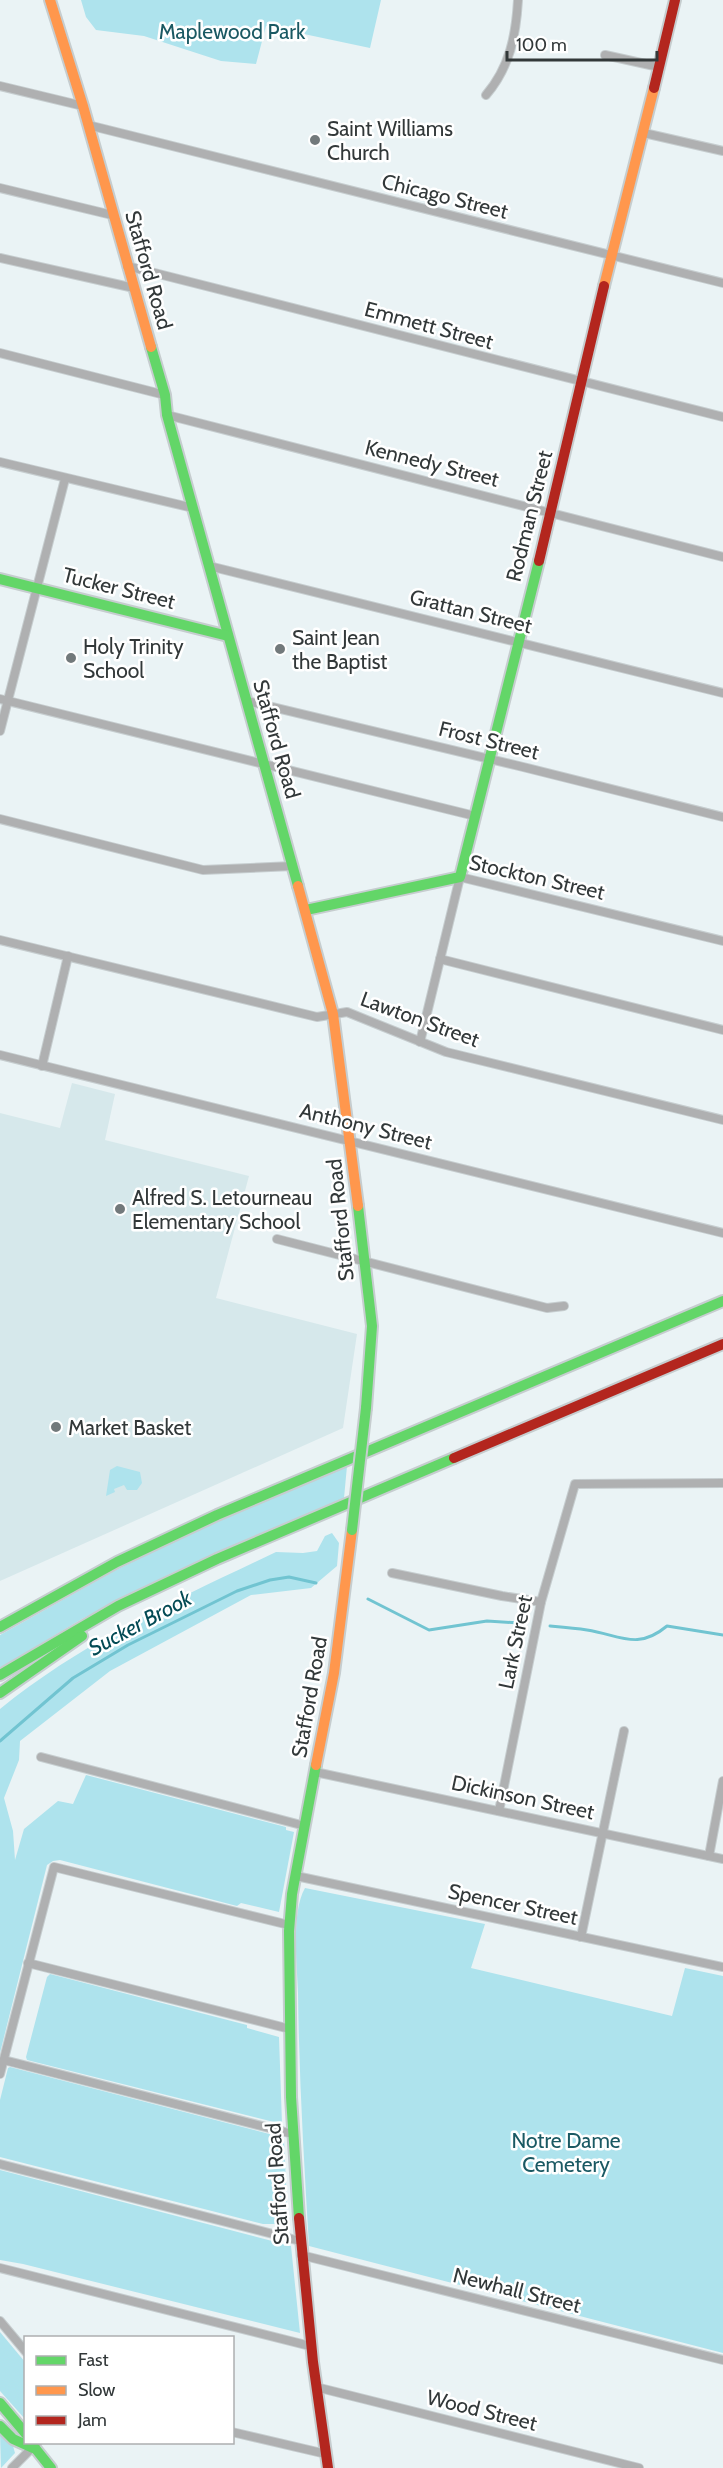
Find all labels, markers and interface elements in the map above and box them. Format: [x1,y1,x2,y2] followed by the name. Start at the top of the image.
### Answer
[159,19,306,44] park label: Maplewood Park
[507,24,657,62] scale bar
[516,34,567,56] text: 100 m
[327,116,453,165] place label: Saint Williams Church
[308,133,322,147] marker: Saint Williams Church
[379,168,511,224] street label: Chicago Street
[120,208,178,332] street label: Stafford Road
[362,296,496,354] street label: Emmett Street
[362,434,502,492] street label: Kennedy Street
[501,448,557,584] street label: Rodman Street
[60,562,178,614] street label: Tucker Street
[407,584,535,638] street label: Grattan Street
[292,625,387,674] place label: Saint Jean the Baptist
[83,634,184,683] place label: Holy Trinity School
[273,642,287,656] marker: Saint Jean the Baptist
[64,651,78,665] marker: Holy Trinity School
[248,677,306,801] street label: Stafford Road
[436,715,542,765] street label: Frost Street
[467,849,607,905] street label: Stockton Street
[357,986,483,1052] street label: Lawton Street
[297,1098,435,1154] street label: Anthony Street
[321,1158,359,1282] street label: Stafford Road
[132,1185,312,1234] place label: Alfred S. Letourneau Elementary School
[113,1202,127,1216] marker: Alfred S. Letourneau Elementary School
[68,1415,191,1440] place label: Market Basket
[49,1420,63,1434] marker: Market Basket
[84,1584,197,1661] water label: Sucker Brook
[493,1593,537,1691] street label: Lark Street
[286,1634,332,1760] street label: Stafford Road
[449,1770,597,1824] street label: Dickinson Street
[446,1878,580,1930] street label: Spencer Street
[260,2122,294,2246] street label: Stafford Road
[511,2128,621,2177] park label: Notre Dame Cemetery
[451,2262,583,2318] street label: Newhall Street
[24,2336,234,2444] legend
[78,2349,109,2371] text: Fast
[78,2379,115,2401] text: Slow
[424,2384,540,2436] street label: Wood Street
[77,2409,107,2431] text: Jam

